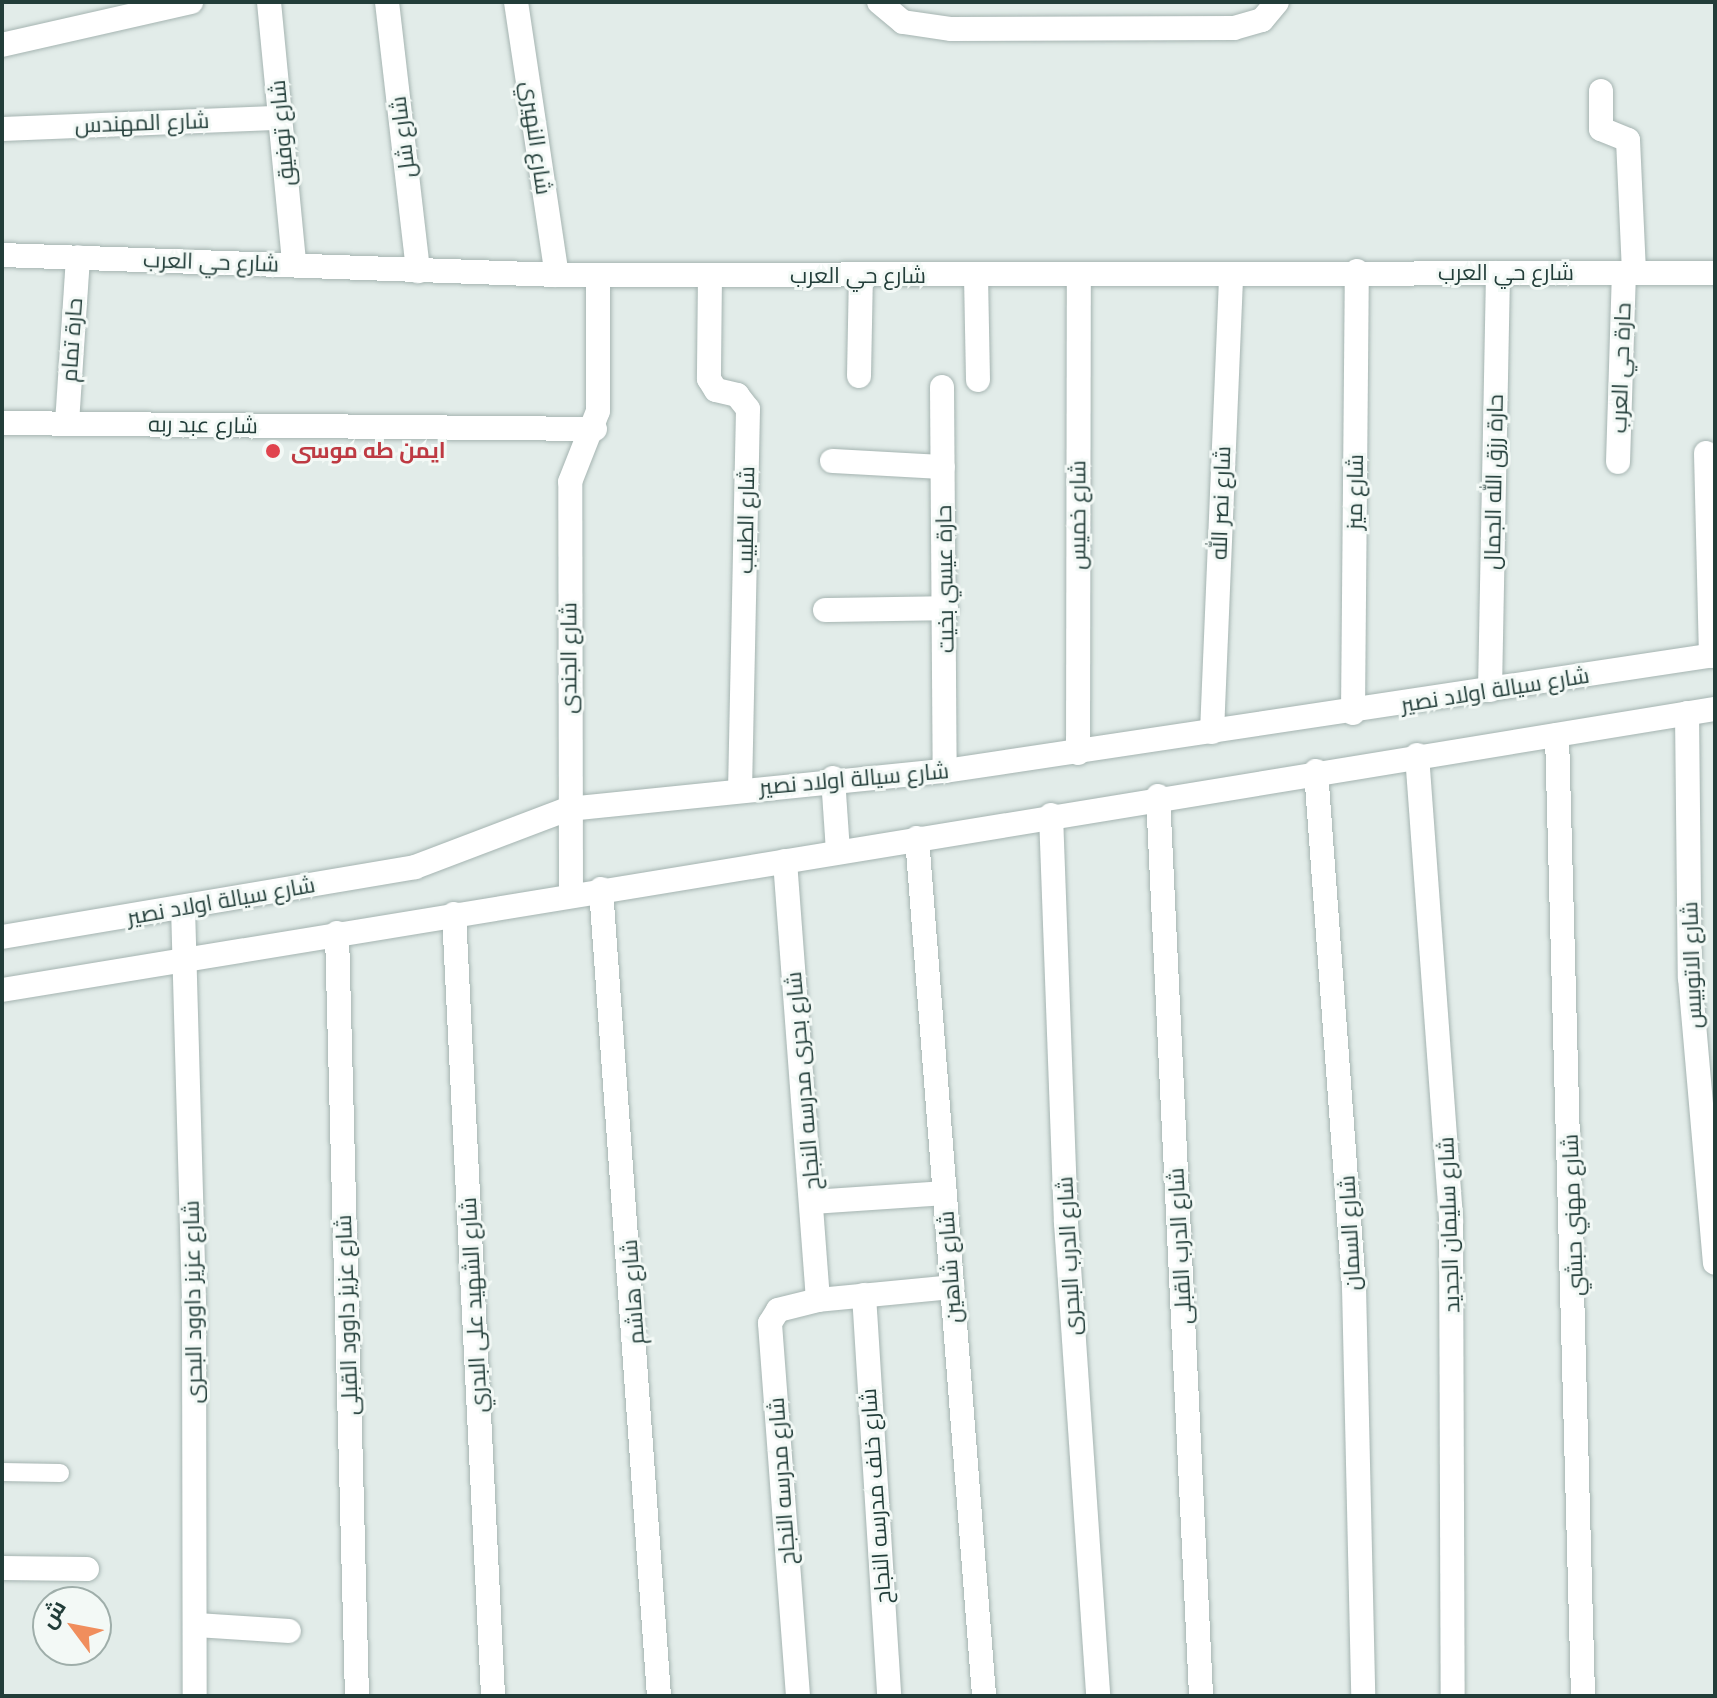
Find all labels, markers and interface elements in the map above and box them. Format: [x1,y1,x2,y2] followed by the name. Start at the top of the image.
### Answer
[264,79,300,187] street label: شارع توفيق
[515,80,557,196] street label: شارع النهيري
[385,95,421,179] street label: شارع شل
[74,107,210,139] street label: شارع المهندس
[143,246,279,278] street label: شارع حي العرب
[1438,260,1574,286] street label: شارع حي العرب
[790,263,926,289] street label: شارع حي العرب
[56,297,88,383] street label: حارة تمام
[1606,302,1636,434] street label: حارة حي العرب
[1479,394,1509,570] street label: حارة رزق الله الجمال
[148,411,258,439] street label: شارع عبد ربه
[291,438,446,464] place label: ايمن طه موسى
[262,440,284,462] marker: ايمن طه موسى
[1206,446,1236,560] street label: شارع نصر الله
[1341,454,1369,530] street label: شارع ميز
[1065,460,1091,570] street label: شارع خميس
[732,466,760,574] street label: شارع الطبيب
[931,505,959,653] street label: حارة عيسي بخيت
[556,602,582,714] street label: شارع الجندى
[1399,662,1591,718] street label: شارع سيالة اولاد نصير
[758,758,950,800] street label: شارع سيالة اولاد نصير
[125,871,317,931] street label: شارع سيالة اولاد نصير
[1677,901,1707,1029] street label: شارع الاتوبيس
[780,971,826,1191] street label: شارع بحرى مدرسه النجاح
[1557,1133,1589,1297] street label: شارع مهني حبشي
[1433,1136,1465,1314] street label: شارع سليمان الجديد
[1163,1167,1197,1325] street label: شارع الدرب القبلى
[1334,1175,1366,1291] street label: شارع السمان
[1052,1176,1086,1336] street label: شارع الدرب البحرى
[455,1197,493,1413] street label: شارع الشهيد على البدري
[178,1200,208,1404] street label: شارع عزيز داوود البحرى
[933,1210,967,1324] street label: شارع شاهين
[330,1214,364,1416] street label: شارع عزيز داوود القبلى
[616,1239,650,1345] street label: شارع هاشم
[855,1387,897,1605] street label: شارع خلف مدرسه النجاح
[763,1396,801,1566] street label: شارع مدرسه النجاح
[32,1586,112,1666] north arrow
[34,1595,72,1633] text: ش

